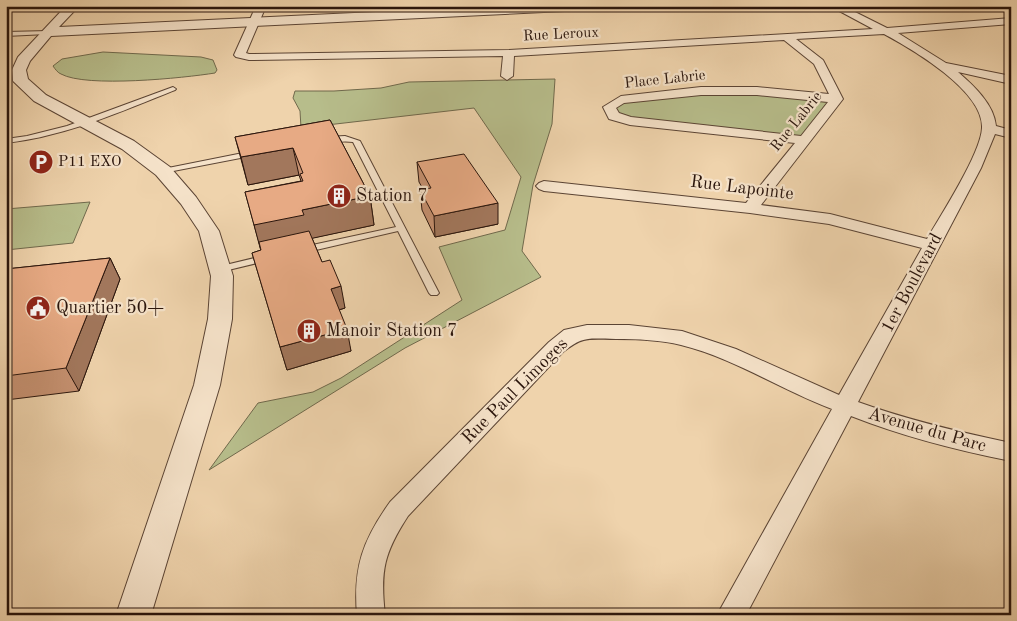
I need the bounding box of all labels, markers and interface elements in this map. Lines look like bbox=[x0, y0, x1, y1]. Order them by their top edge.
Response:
street label: Rue Leroux bbox=[523, 26, 600, 44]
street label: Place Labrie bbox=[624, 68, 706, 92]
street label: Rue Labrie bbox=[768, 89, 826, 155]
parking icon: P11 EXO bbox=[28, 149, 54, 175]
place label: P11 EXO bbox=[58, 155, 122, 170]
street label: Rue Lapointe bbox=[689, 173, 795, 203]
building icon: Station 7 bbox=[326, 183, 352, 209]
place label: Station 7 bbox=[356, 187, 428, 205]
street label: 1er Boulevard bbox=[878, 230, 946, 336]
public building icon: Quartier 50+ bbox=[25, 295, 51, 321]
place label: Quartier 50+ bbox=[56, 299, 164, 317]
building icon: Manoir Station 7 bbox=[296, 318, 322, 344]
place label: Manoir Station 7 bbox=[326, 322, 458, 340]
street label: Rue Paul Limoges bbox=[459, 334, 572, 447]
street label: Avenue du Parc bbox=[866, 405, 988, 455]

